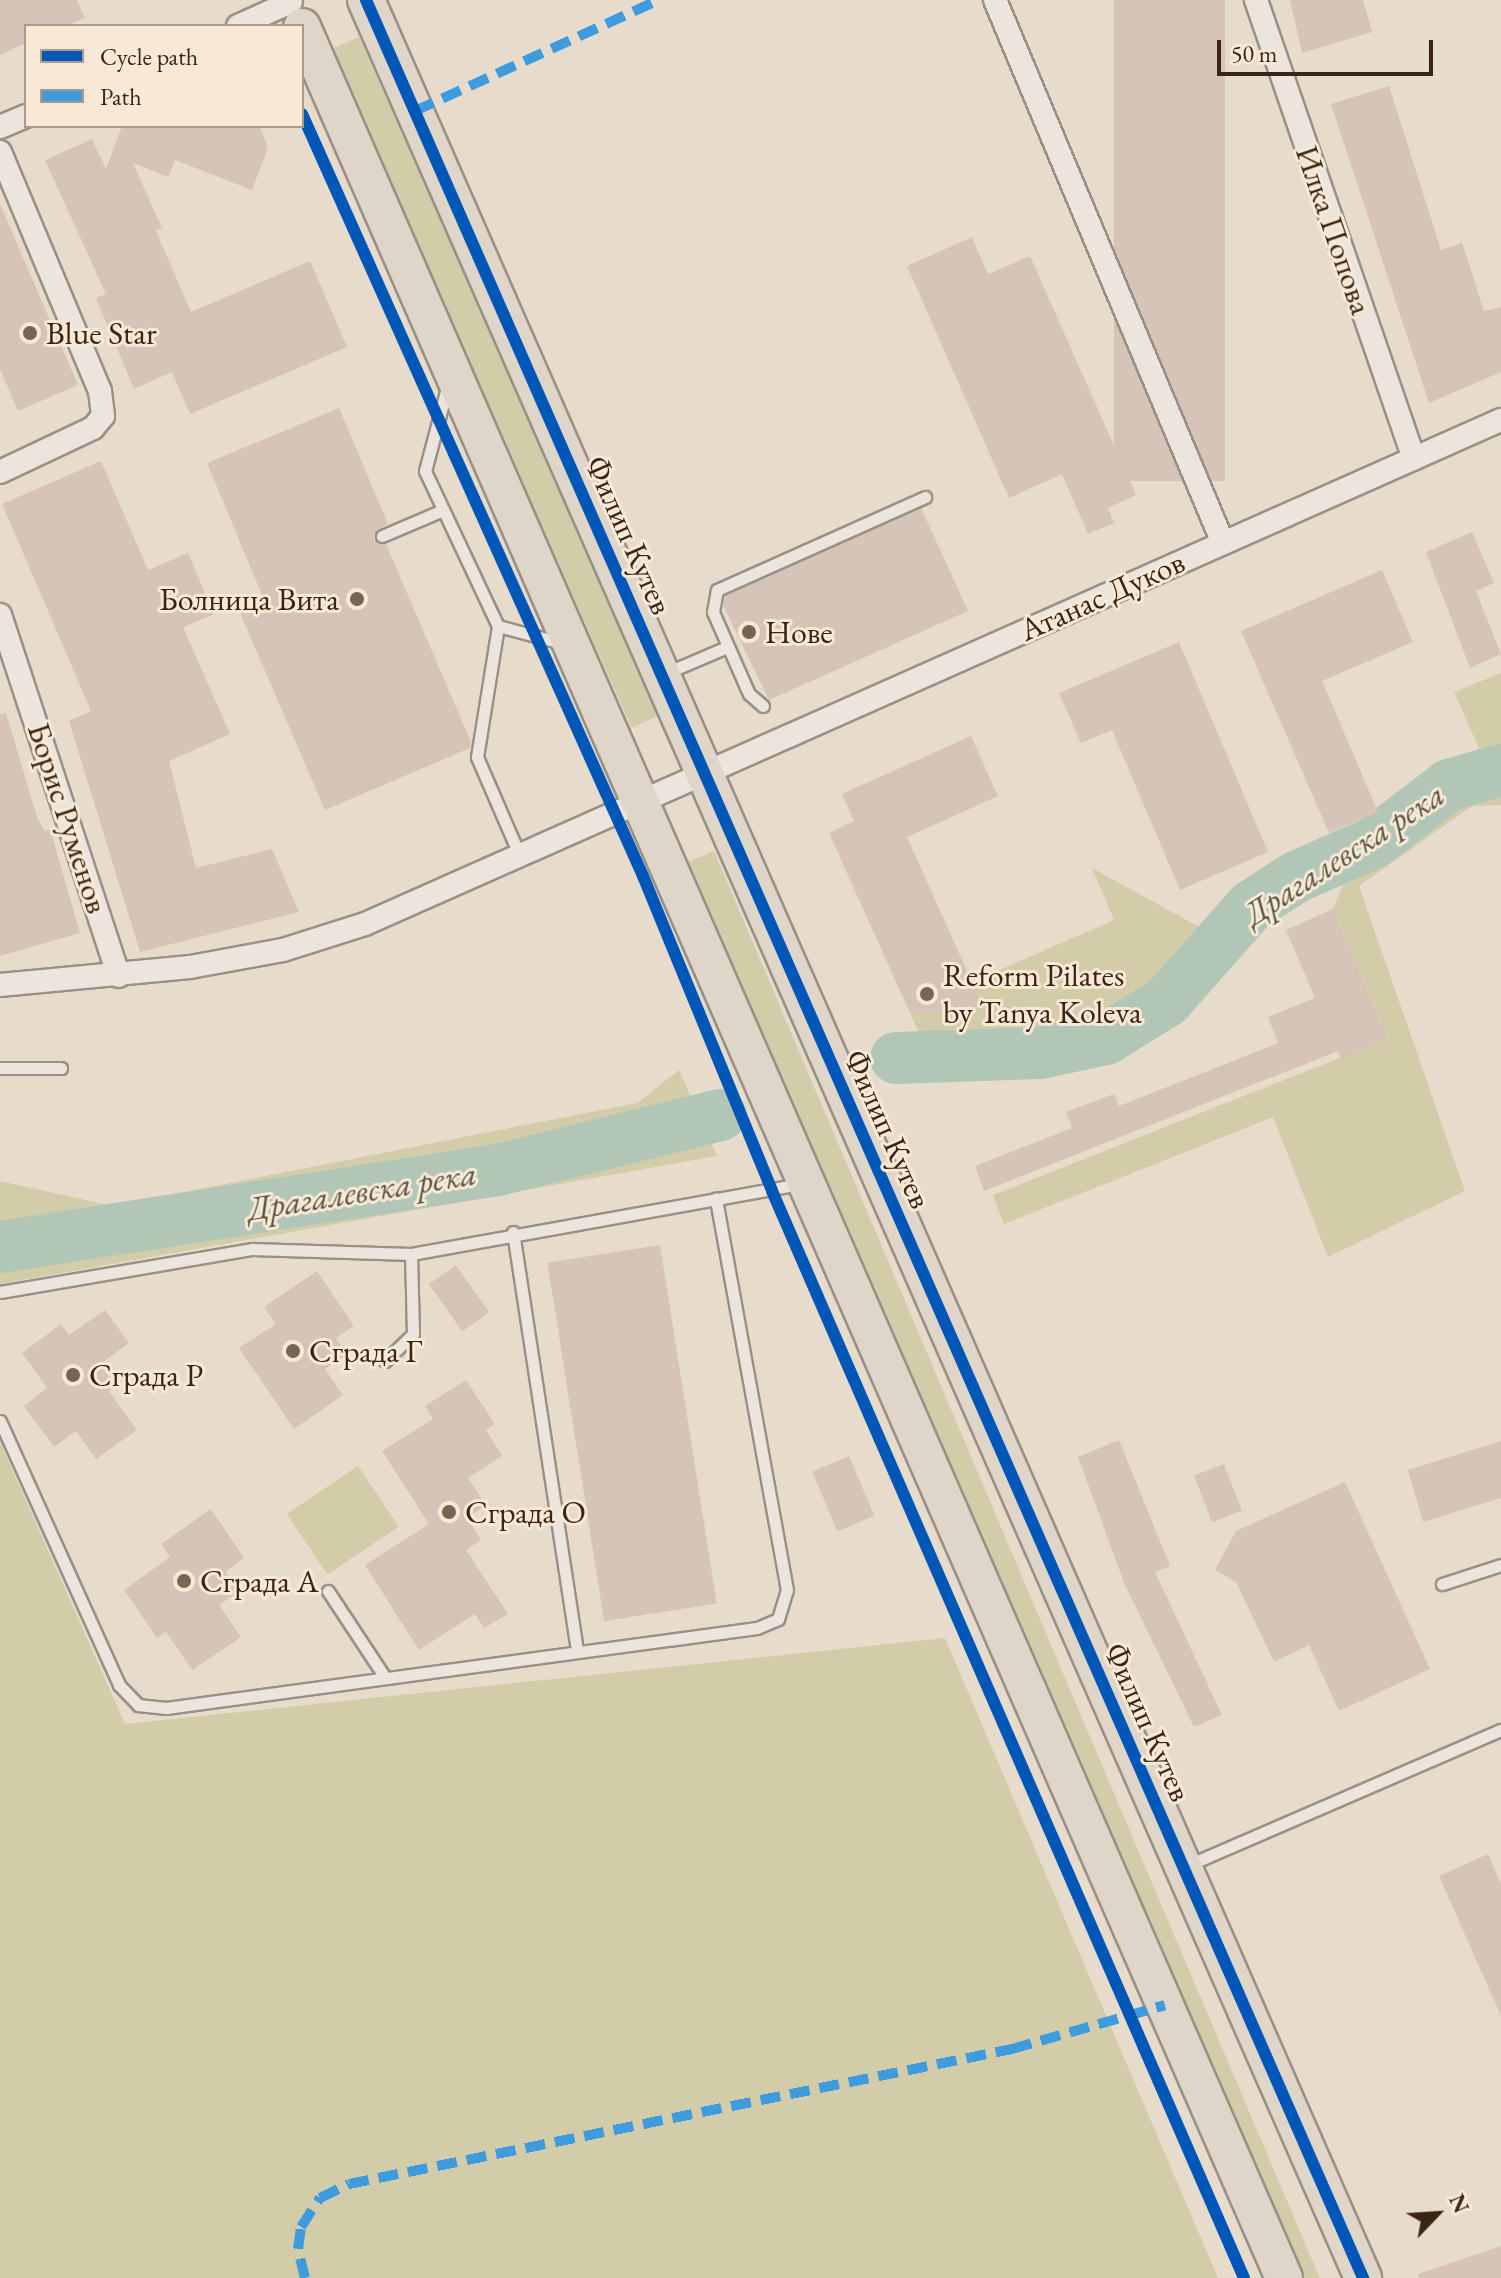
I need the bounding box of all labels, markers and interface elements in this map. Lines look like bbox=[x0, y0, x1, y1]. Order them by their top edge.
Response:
legend bbox=[24, 24, 304, 128]
scale bar bbox=[1221, 24, 1437, 74]
text: 50 m bbox=[1231, 38, 1278, 69]
text: Cycle path bbox=[100, 41, 198, 72]
text: Path bbox=[100, 81, 142, 112]
street label: Илка Попова bbox=[1287, 141, 1381, 319]
place label: Blue Star bbox=[46, 314, 157, 352]
marker: Blue Star bbox=[21, 324, 39, 342]
street label: Филип Кутев bbox=[577, 450, 681, 620]
street label: Атанас Дуков bbox=[1014, 543, 1190, 649]
place label: Болница Вита bbox=[159, 580, 339, 618]
marker: Болница Вита bbox=[346, 588, 368, 610]
place label: Нове bbox=[765, 613, 833, 651]
marker: Нове bbox=[740, 623, 758, 641]
street label: Борис Руменов bbox=[19, 718, 117, 918]
water label: Драгалевска река bbox=[1236, 774, 1452, 934]
place label: Reform Pilates by Tanya Koleva bbox=[943, 957, 1142, 1032]
marker: Reform Pilates by Tanya Koleva bbox=[918, 985, 936, 1003]
street label: Филип Кутев bbox=[836, 1044, 940, 1214]
water label: Драгалевска река bbox=[244, 1153, 480, 1229]
place label: Сграда Г bbox=[309, 1332, 422, 1370]
marker: Сграда Г bbox=[284, 1342, 302, 1360]
place label: Сграда Р bbox=[89, 1356, 203, 1394]
marker: Сграда Р bbox=[64, 1366, 82, 1384]
place label: Сграда О bbox=[465, 1493, 586, 1531]
marker: Сграда О bbox=[440, 1503, 458, 1521]
place label: Сграда А bbox=[200, 1562, 319, 1600]
marker: Сграда А bbox=[175, 1572, 193, 1590]
street label: Филип Кутев bbox=[1096, 1637, 1200, 1807]
north arrow bbox=[1397, 2174, 1477, 2254]
text: N bbox=[1442, 2189, 1476, 2218]

